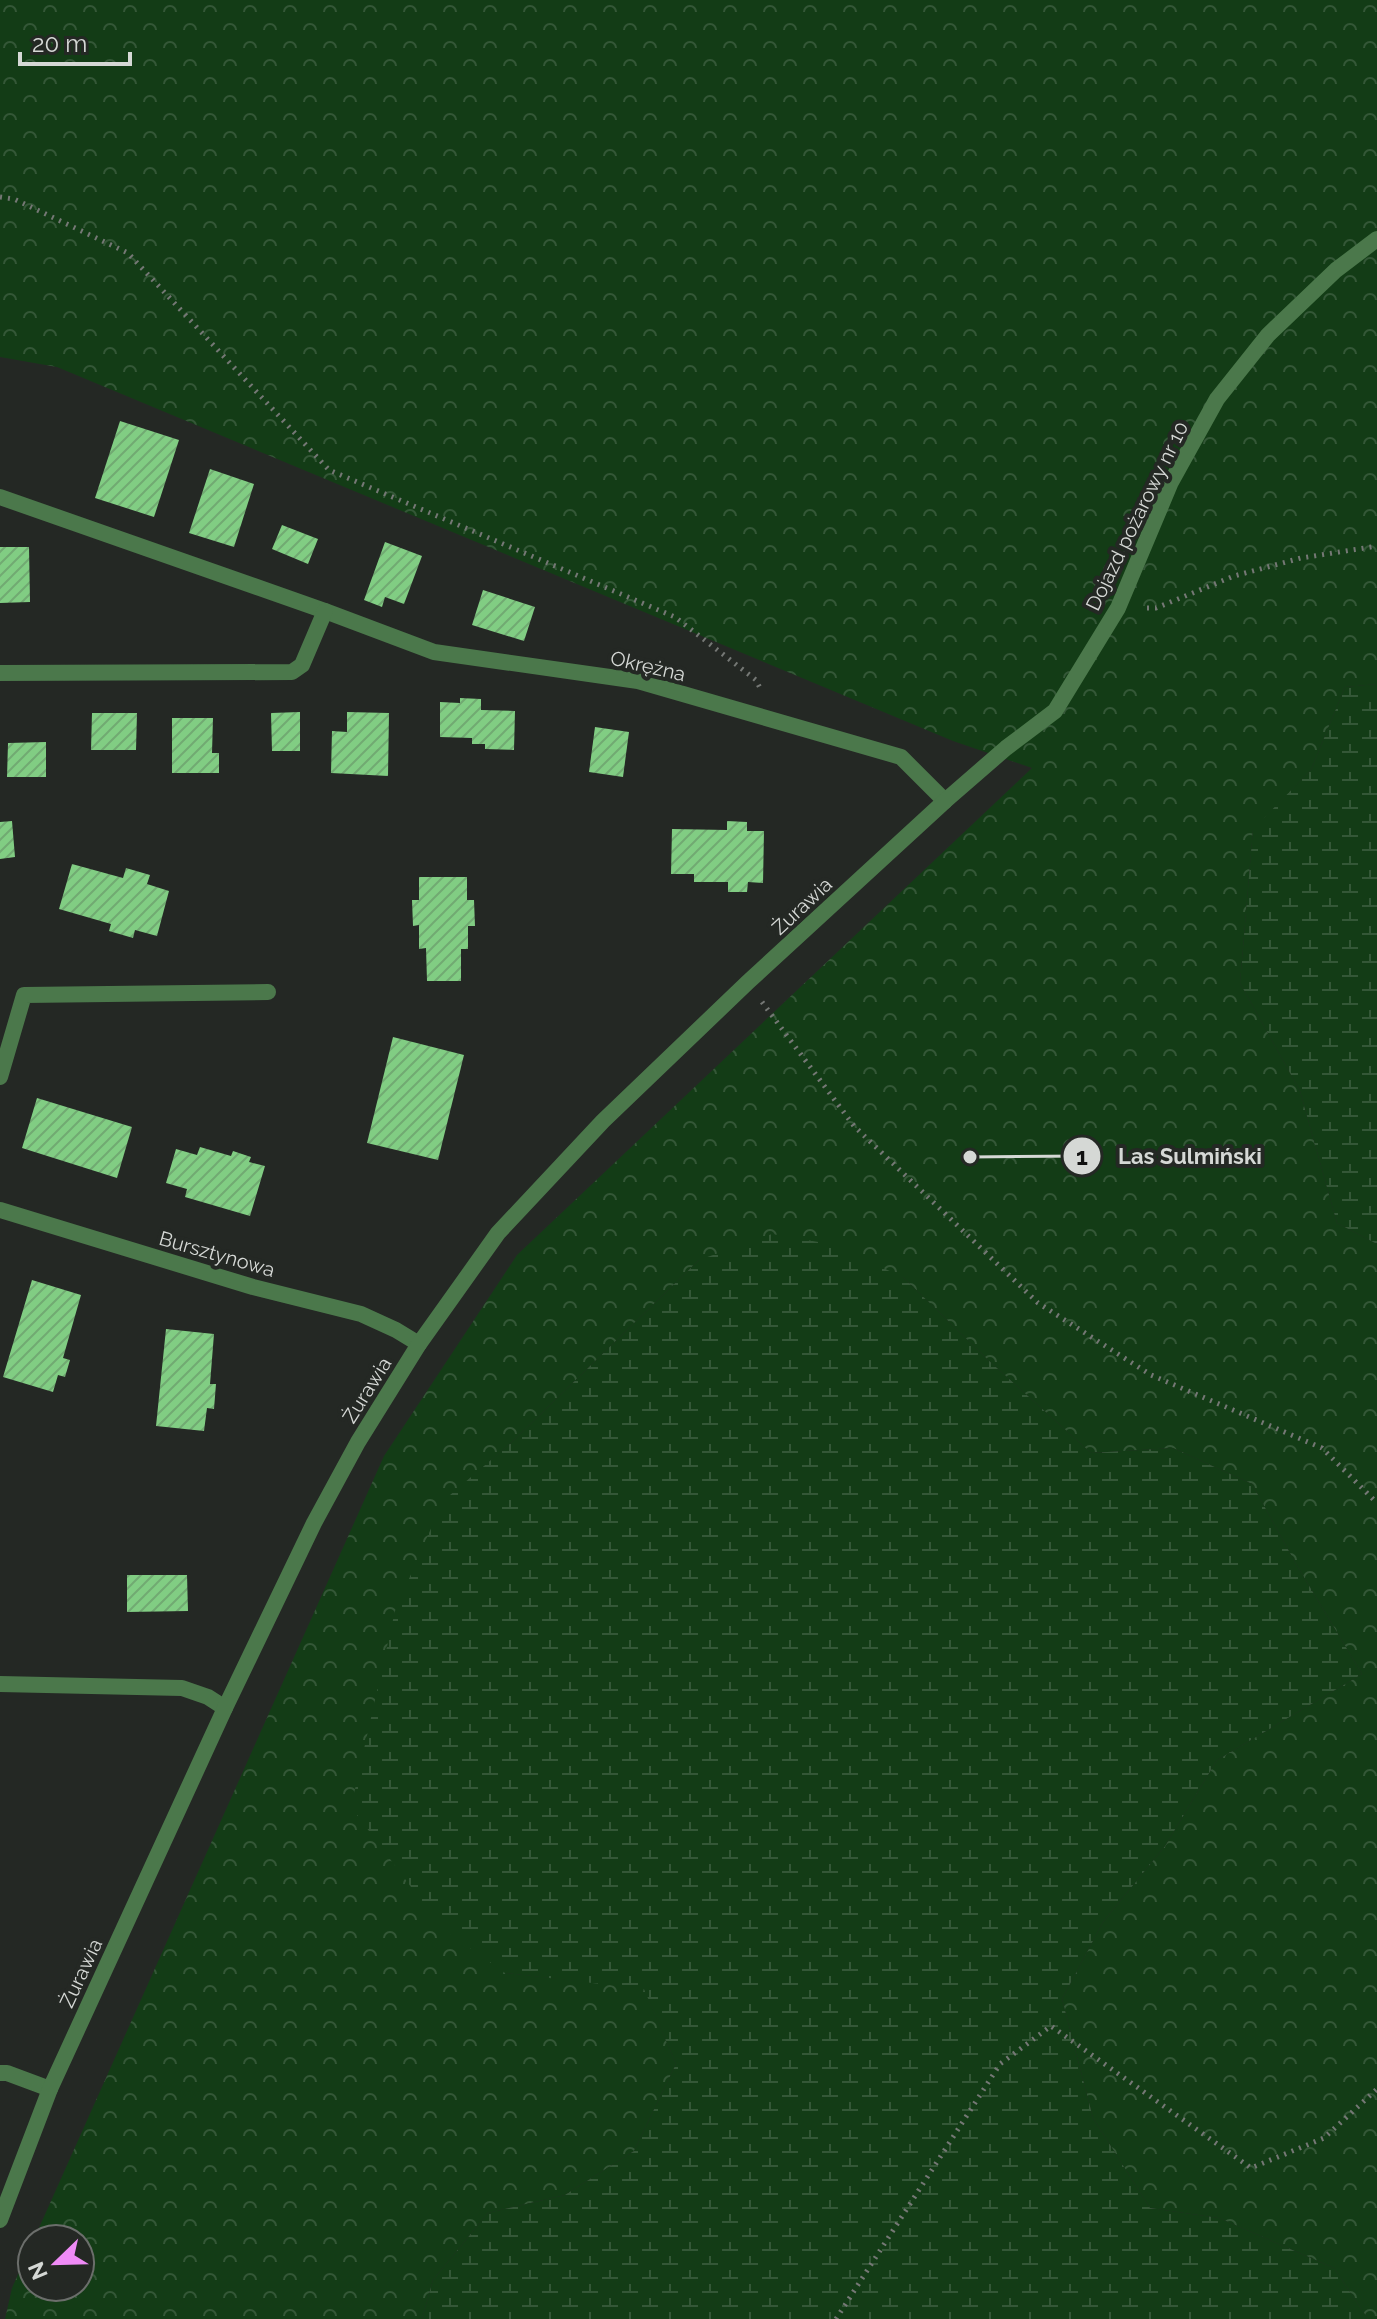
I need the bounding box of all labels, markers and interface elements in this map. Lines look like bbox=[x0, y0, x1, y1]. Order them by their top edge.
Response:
scale bar bbox=[20, 16, 130, 66]
text: 20 m bbox=[32, 29, 87, 58]
street label: Dojazd pożarowy nr 10 bbox=[1081, 417, 1193, 615]
street label: Okrężna bbox=[608, 646, 688, 686]
street label: Żurawia bbox=[766, 872, 837, 940]
callout: Las Sulmiński bbox=[1062, 1133, 1278, 1179]
text: 1 bbox=[1076, 1142, 1088, 1171]
text: Las Sulmiński bbox=[1118, 1143, 1262, 1169]
street label: Bursztynowa bbox=[156, 1226, 278, 1282]
street label: Żurawia bbox=[337, 1352, 397, 1427]
street label: Żurawia bbox=[54, 1934, 107, 2011]
north arrow bbox=[16, 2223, 96, 2303]
text: N bbox=[22, 2258, 53, 2284]

